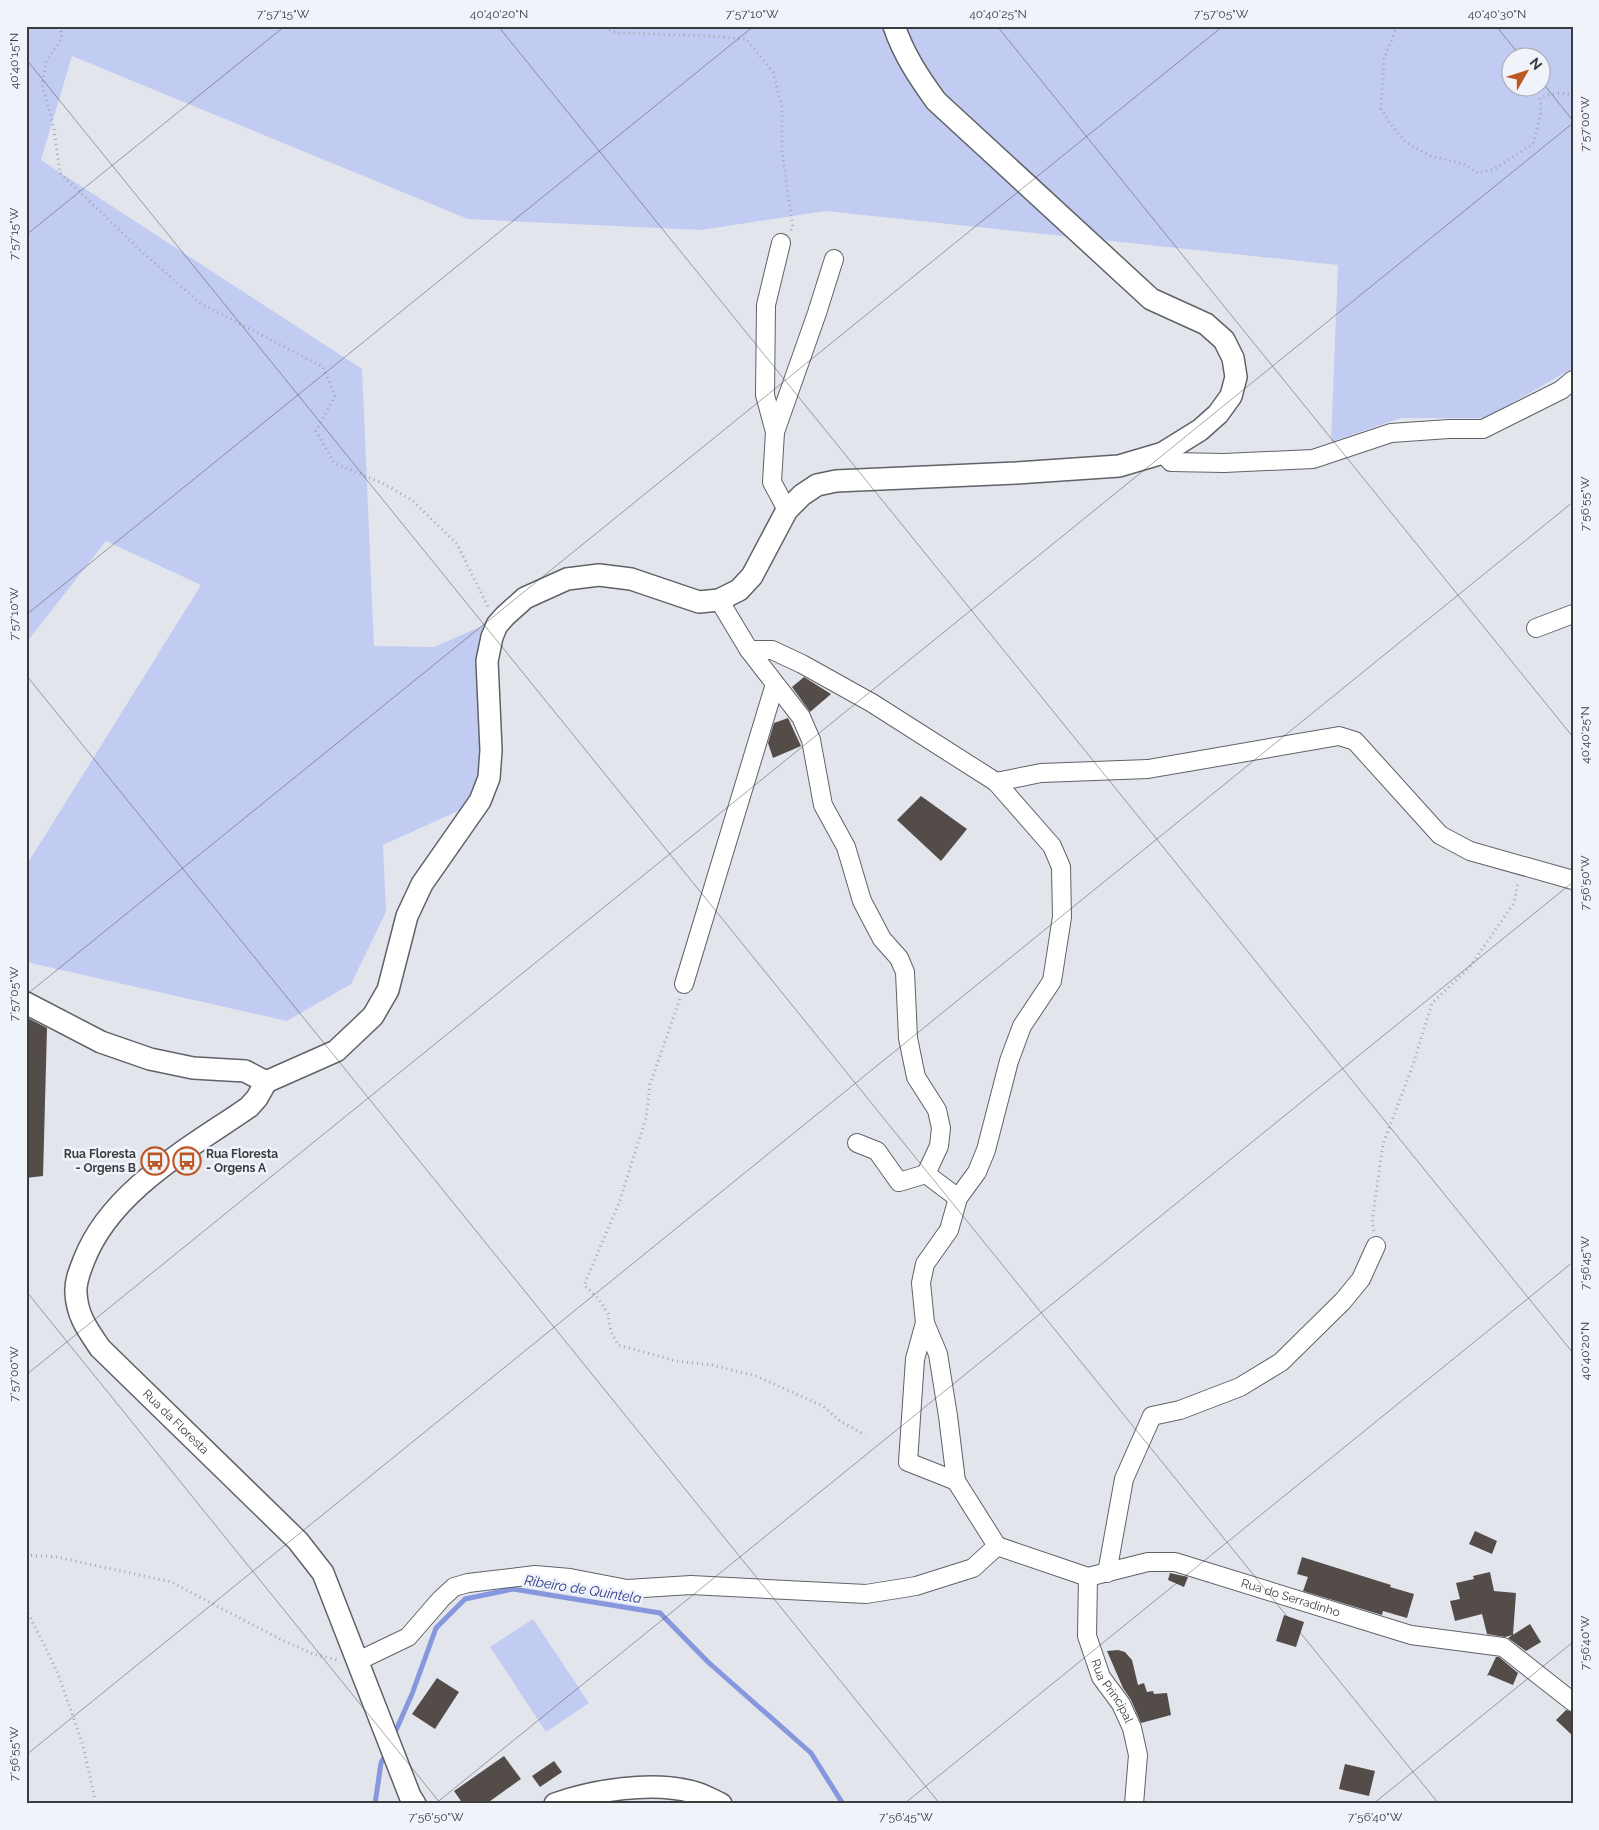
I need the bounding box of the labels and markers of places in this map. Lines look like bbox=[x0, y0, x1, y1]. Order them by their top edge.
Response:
bus stop icon: Rua Floresta - Orgens B bbox=[140, 1146, 170, 1176]
bus stop icon: Rua Floresta - Orgens A bbox=[172, 1146, 202, 1176]
place label: Rua Floresta - Orgens B bbox=[64, 1147, 136, 1175]
place label: Rua Floresta - Orgens A bbox=[206, 1147, 278, 1175]

